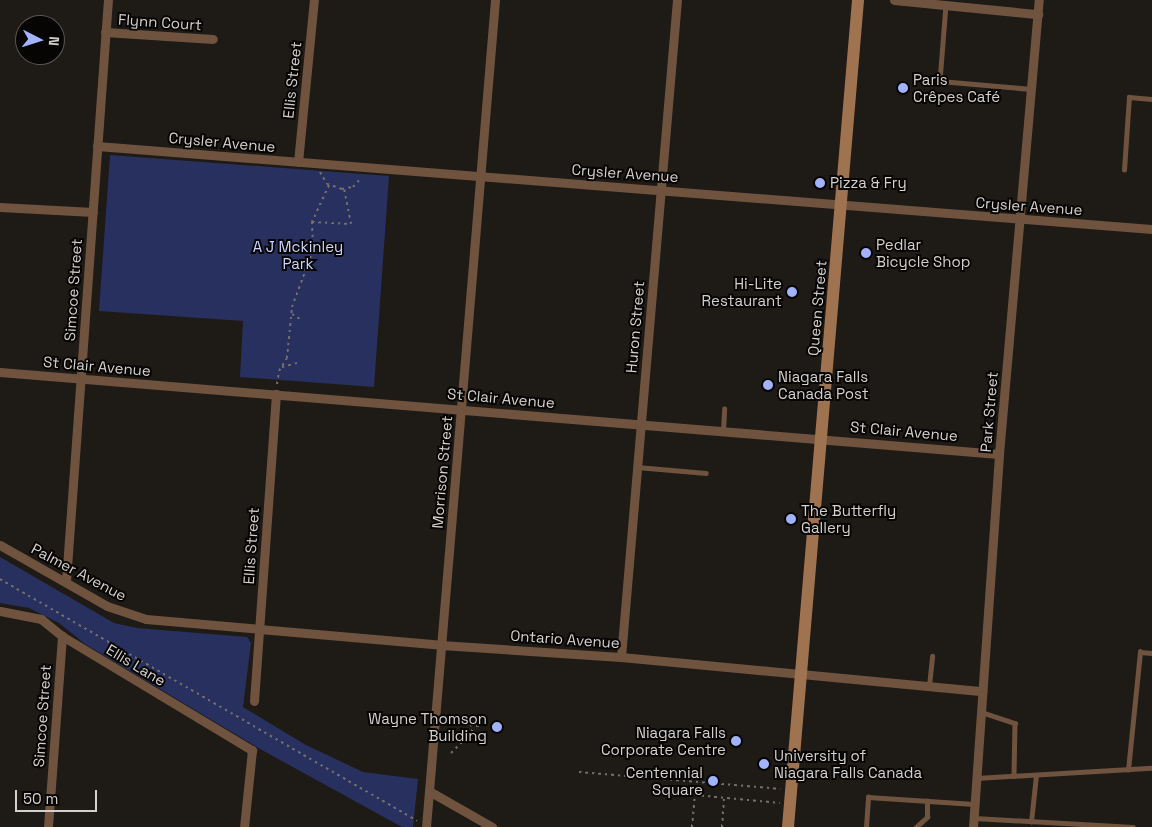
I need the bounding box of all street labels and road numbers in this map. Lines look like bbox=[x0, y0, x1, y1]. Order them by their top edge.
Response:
street label: Flynn Court bbox=[118, 10, 202, 34]
street label: Ellis Street bbox=[279, 41, 305, 119]
street label: Crysler Avenue bbox=[168, 128, 276, 156]
street label: Crysler Avenue bbox=[571, 160, 679, 186]
street label: Crysler Avenue bbox=[975, 193, 1083, 219]
street label: Simcoe Street bbox=[60, 238, 86, 342]
street label: Queen Street bbox=[804, 259, 830, 357]
street label: Huron Street bbox=[622, 280, 648, 374]
street label: St Clair Avenue bbox=[42, 352, 152, 380]
street label: Park Street bbox=[977, 371, 1001, 453]
street label: St Clair Avenue bbox=[446, 384, 556, 412]
street label: Morrison Street bbox=[428, 415, 456, 529]
street label: St Clair Avenue bbox=[849, 417, 959, 445]
street label: Ellis Street bbox=[239, 507, 263, 585]
street label: Palmer Avenue bbox=[28, 539, 130, 605]
street label: Ontario Avenue bbox=[510, 626, 620, 652]
street label: Ellis Lane bbox=[103, 640, 169, 690]
street label: Simcoe Street bbox=[29, 664, 55, 768]

